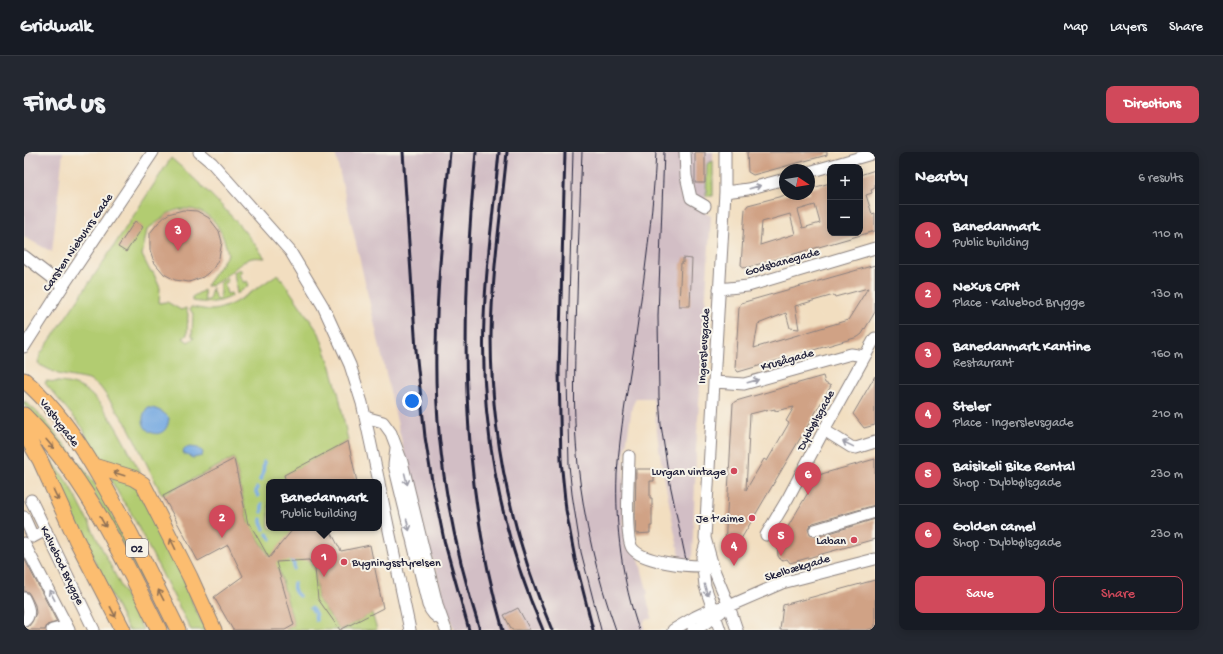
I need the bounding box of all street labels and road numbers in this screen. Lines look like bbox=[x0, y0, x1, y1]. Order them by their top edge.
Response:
street label: Carsten Niebuhrs Gade bbox=[41, 191, 117, 295]
street label: Godsbanegade bbox=[744, 245, 822, 280]
street label: Ingerslevsgade bbox=[696, 307, 714, 384]
street label: Krusågade bbox=[760, 346, 816, 375]
street label: Dybbølsgade bbox=[795, 388, 839, 454]
street label: Vasbygade bbox=[35, 396, 82, 451]
street label: Kalvebod Brygge bbox=[36, 524, 87, 608]
road number: O2 bbox=[126, 539, 148, 557]
street label: Skelbækgade bbox=[763, 552, 833, 585]

